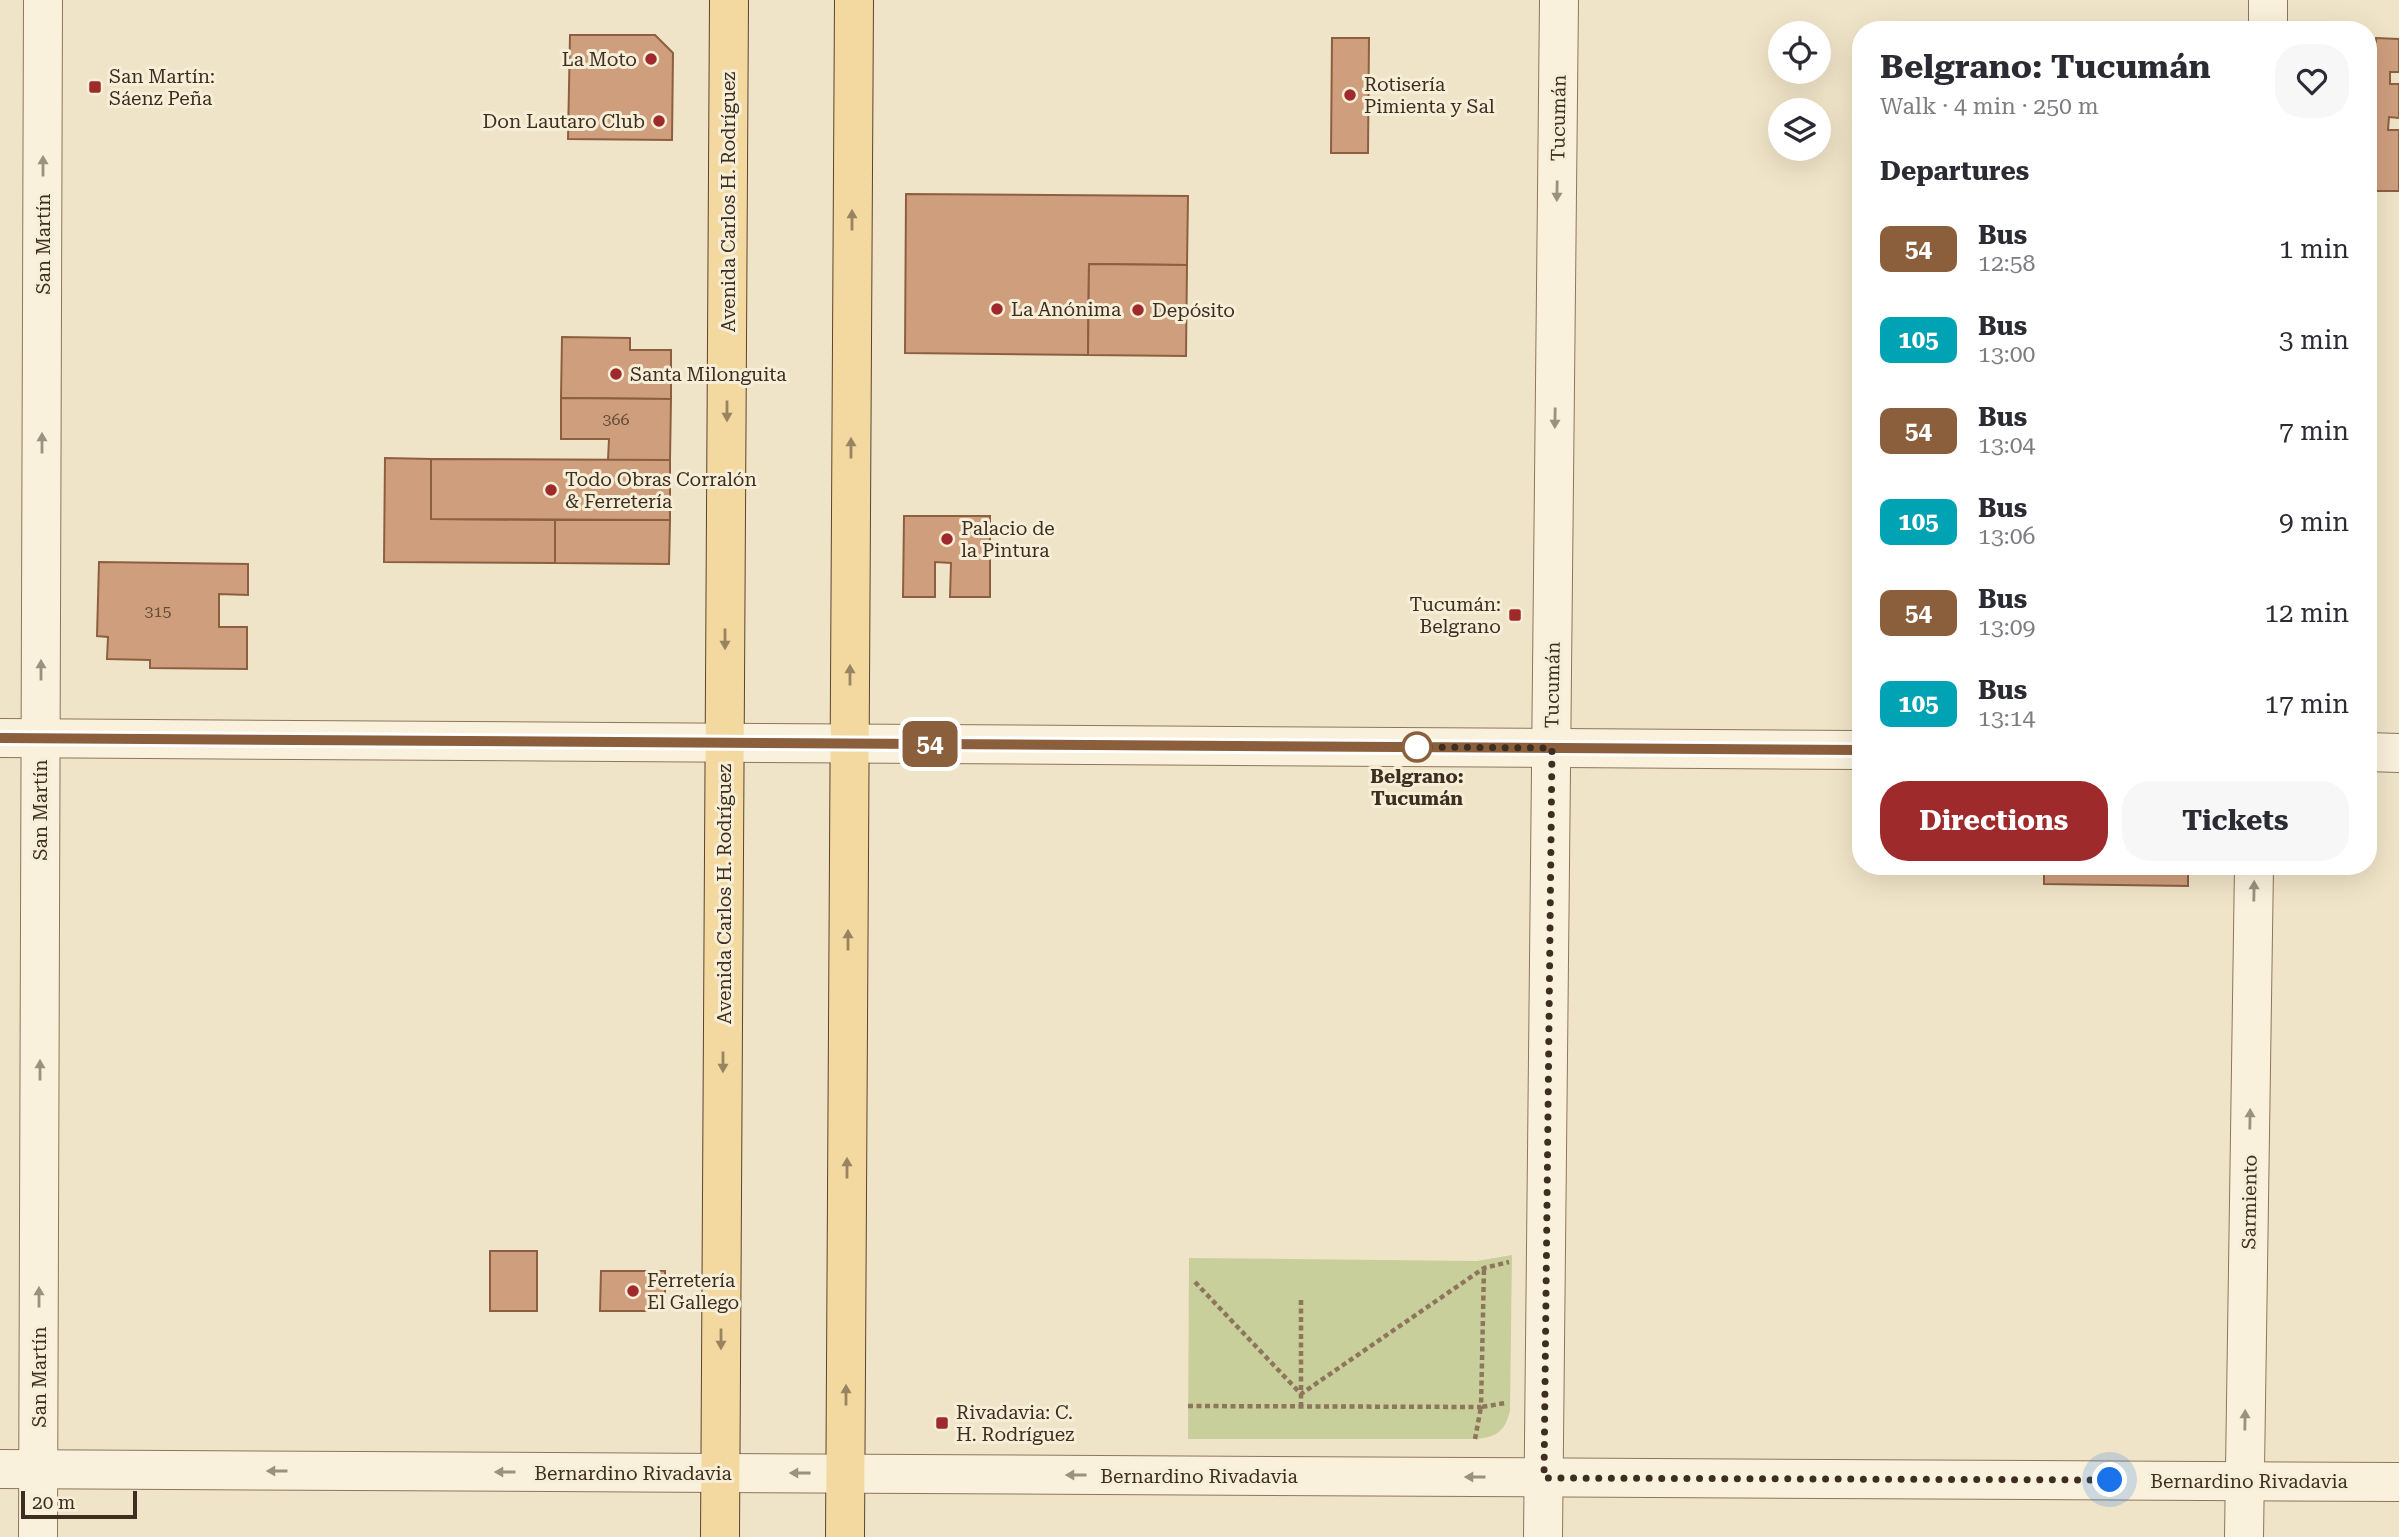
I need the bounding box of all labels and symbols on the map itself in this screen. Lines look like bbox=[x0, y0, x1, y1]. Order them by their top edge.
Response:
place label: La Moto bbox=[562, 48, 637, 71]
marker: La Moto bbox=[643, 51, 659, 67]
place label: San Martín: Sáenz Peña bbox=[109, 65, 215, 110]
street label: Avenida Carlos H. Rodríguez bbox=[717, 72, 740, 332]
place label: Rotisería Pimienta y Sal bbox=[1364, 73, 1495, 118]
street label: Tucumán bbox=[1546, 74, 1571, 162]
marker: San Martín: Sáenz Peña bbox=[87, 79, 103, 95]
marker: Rotisería Pimienta y Sal bbox=[1342, 87, 1358, 103]
place label: Don Lautaro Club bbox=[482, 110, 645, 133]
marker: Don Lautaro Club bbox=[651, 113, 667, 129]
one-way arrow bbox=[37, 155, 49, 177]
one-way arrow bbox=[1552, 180, 1563, 202]
street label: San Martín bbox=[32, 193, 55, 295]
one-way arrow bbox=[846, 209, 858, 231]
place label: La Anónima bbox=[1011, 298, 1122, 321]
place label: Depósito bbox=[1152, 299, 1235, 322]
marker: La Anónima bbox=[989, 301, 1005, 317]
marker: Depósito bbox=[1130, 302, 1146, 318]
place label: Santa Milonguita bbox=[630, 363, 787, 386]
marker: Santa Milonguita bbox=[608, 366, 624, 382]
one-way arrow bbox=[721, 400, 733, 422]
one-way arrow bbox=[1549, 407, 1561, 429]
house number: 366 bbox=[603, 410, 629, 429]
one-way arrow bbox=[36, 431, 48, 453]
one-way arrow bbox=[845, 436, 857, 458]
place label: Todo Obras Corralón & Ferretería bbox=[565, 468, 757, 513]
marker: Todo Obras Corralón & Ferretería bbox=[543, 482, 559, 498]
place label: Palacio de la Pintura bbox=[961, 517, 1055, 562]
marker: Palacio de la Pintura bbox=[939, 531, 955, 547]
place label: Tucumán: Belgrano bbox=[1409, 593, 1501, 638]
house number: 315 bbox=[145, 602, 171, 621]
marker: Tucumán: Belgrano bbox=[1507, 607, 1523, 623]
one-way arrow bbox=[720, 628, 731, 650]
street label: Tucumán bbox=[1540, 641, 1565, 729]
one-way arrow bbox=[35, 659, 47, 681]
one-way arrow bbox=[844, 664, 856, 686]
line badge: 54 bbox=[898, 721, 962, 767]
marker: Belgrano: Tucumán bbox=[1402, 732, 1432, 762]
street label: San Martín bbox=[29, 759, 52, 861]
street label: Avenida Carlos H. Rodríguez bbox=[713, 764, 736, 1024]
place label: Belgrano: Tucumán bbox=[1370, 765, 1464, 810]
one-way arrow bbox=[2248, 880, 2260, 902]
one-way arrow bbox=[842, 929, 854, 951]
one-way arrow bbox=[717, 1051, 729, 1073]
one-way arrow bbox=[34, 1059, 46, 1081]
one-way arrow bbox=[2245, 1108, 2256, 1130]
street label: Sarmiento bbox=[2237, 1154, 2262, 1250]
one-way arrow bbox=[841, 1157, 853, 1179]
place label: Ferretería El Gallego bbox=[647, 1269, 739, 1314]
marker: Ferretería El Gallego bbox=[625, 1283, 641, 1299]
one-way arrow bbox=[33, 1286, 45, 1308]
street label: San Martín bbox=[28, 1326, 51, 1428]
one-way arrow bbox=[715, 1328, 727, 1350]
one-way arrow bbox=[840, 1384, 852, 1406]
place label: Rivadavia: C. H. Rodríguez bbox=[956, 1401, 1074, 1446]
one-way arrow bbox=[2240, 1409, 2251, 1431]
marker: Rivadavia: C. H. Rodríguez bbox=[934, 1415, 950, 1431]
street label: Bernardino Rivadavia bbox=[534, 1462, 732, 1485]
your location bbox=[2092, 1462, 2127, 1497]
one-way arrow bbox=[266, 1465, 288, 1477]
street label: Bernardino Rivadavia bbox=[1100, 1465, 1298, 1488]
one-way arrow bbox=[493, 1466, 515, 1478]
one-way arrow bbox=[789, 1468, 811, 1479]
one-way arrow bbox=[1065, 1469, 1087, 1481]
street label: Bernardino Rivadavia bbox=[2150, 1470, 2348, 1493]
one-way arrow bbox=[1464, 1471, 1486, 1483]
scale bar bbox=[21, 1488, 136, 1520]

